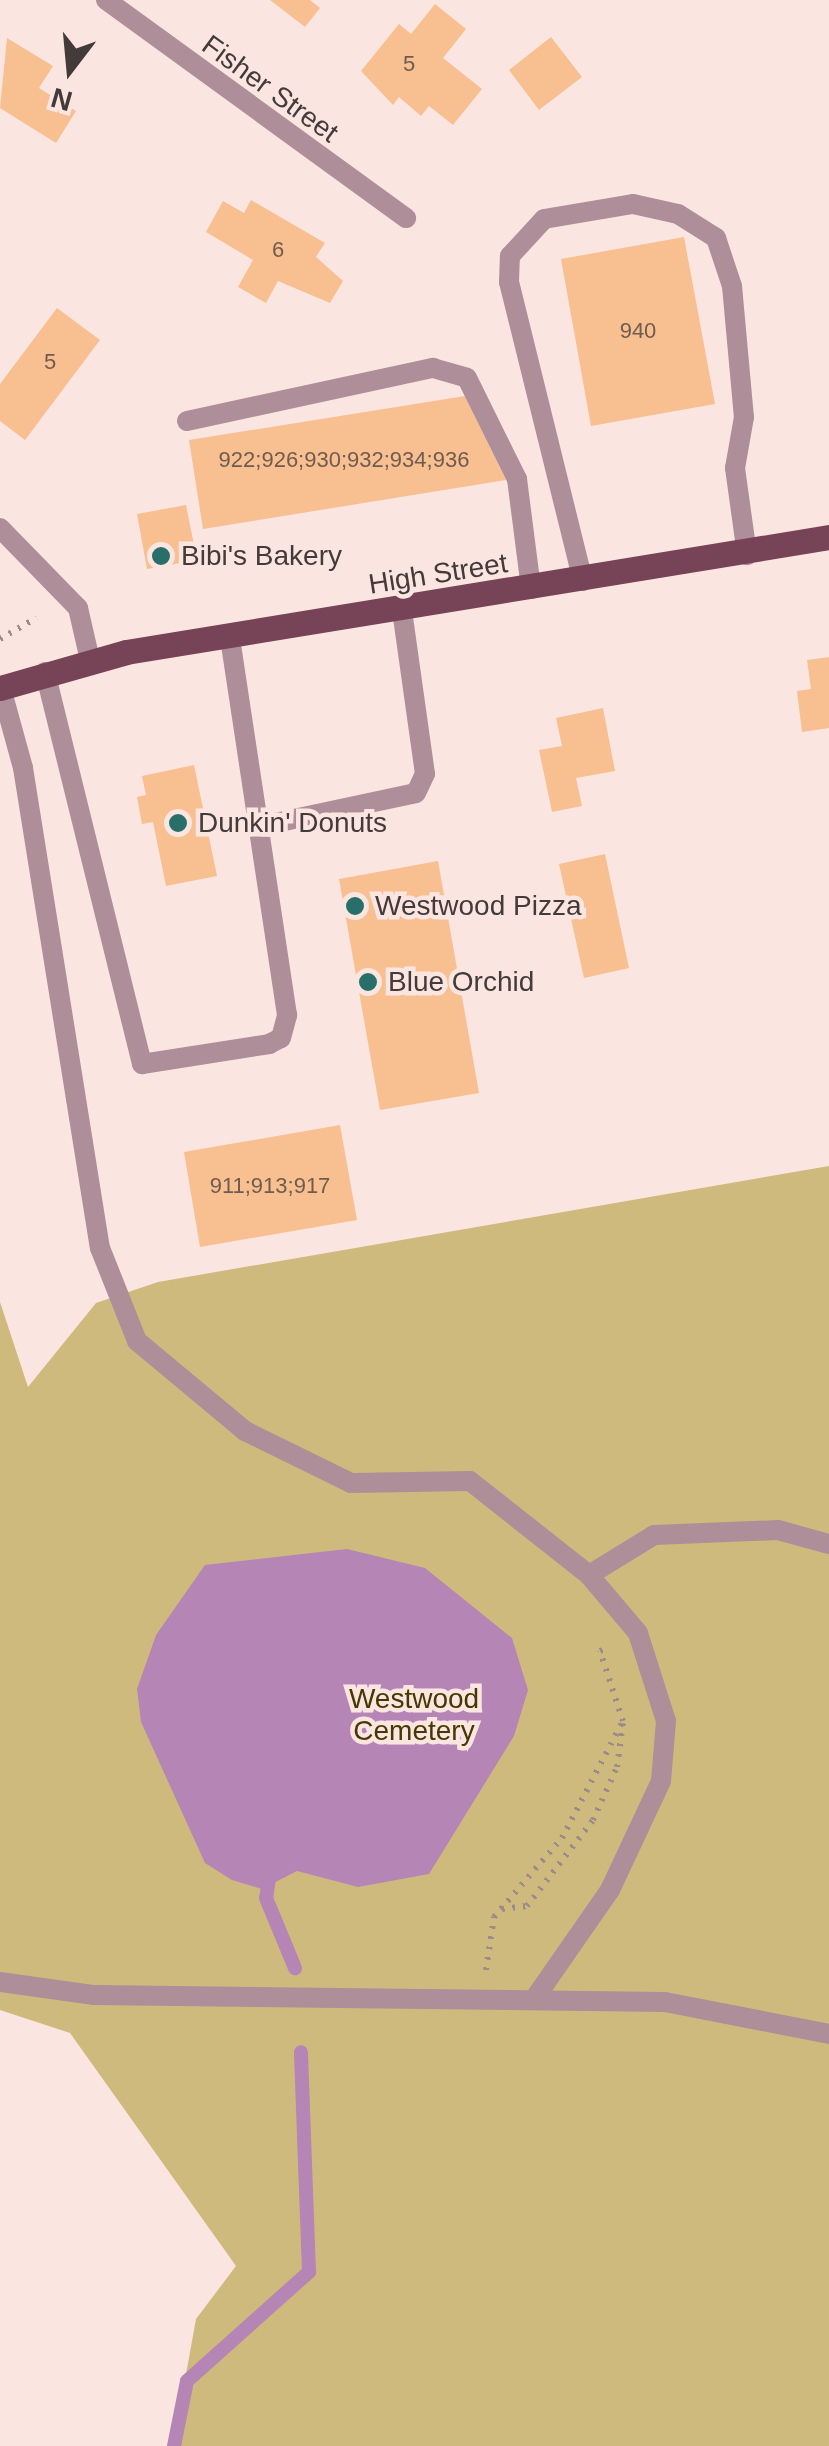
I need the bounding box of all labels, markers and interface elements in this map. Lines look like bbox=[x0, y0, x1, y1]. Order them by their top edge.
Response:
north arrow bbox=[20, 20, 120, 120]
street label: Fisher Street bbox=[195, 28, 345, 150]
house number: 5 bbox=[403, 51, 415, 77]
text: N bbox=[48, 82, 76, 117]
house number: 6 bbox=[272, 237, 284, 263]
house number: 940 bbox=[620, 318, 656, 344]
house number: 5 bbox=[44, 349, 56, 375]
house number: 922;926;930;932;934;936 bbox=[219, 447, 469, 473]
place label: Bibi's Bakery bbox=[181, 539, 342, 573]
marker: Bibi's Bakery bbox=[150, 545, 172, 567]
street label: High Street bbox=[366, 546, 510, 602]
place label: Dunkin' Donuts bbox=[198, 806, 387, 840]
marker: Dunkin' Donuts bbox=[167, 812, 189, 834]
place label: Westwood Pizza bbox=[375, 889, 581, 923]
marker: Westwood Pizza bbox=[344, 895, 366, 917]
place label: Blue Orchid bbox=[388, 965, 534, 999]
marker: Blue Orchid bbox=[357, 971, 379, 993]
house number: 911;913;917 bbox=[210, 1173, 330, 1199]
park label: Westwood Cemetery bbox=[349, 1682, 479, 1748]

